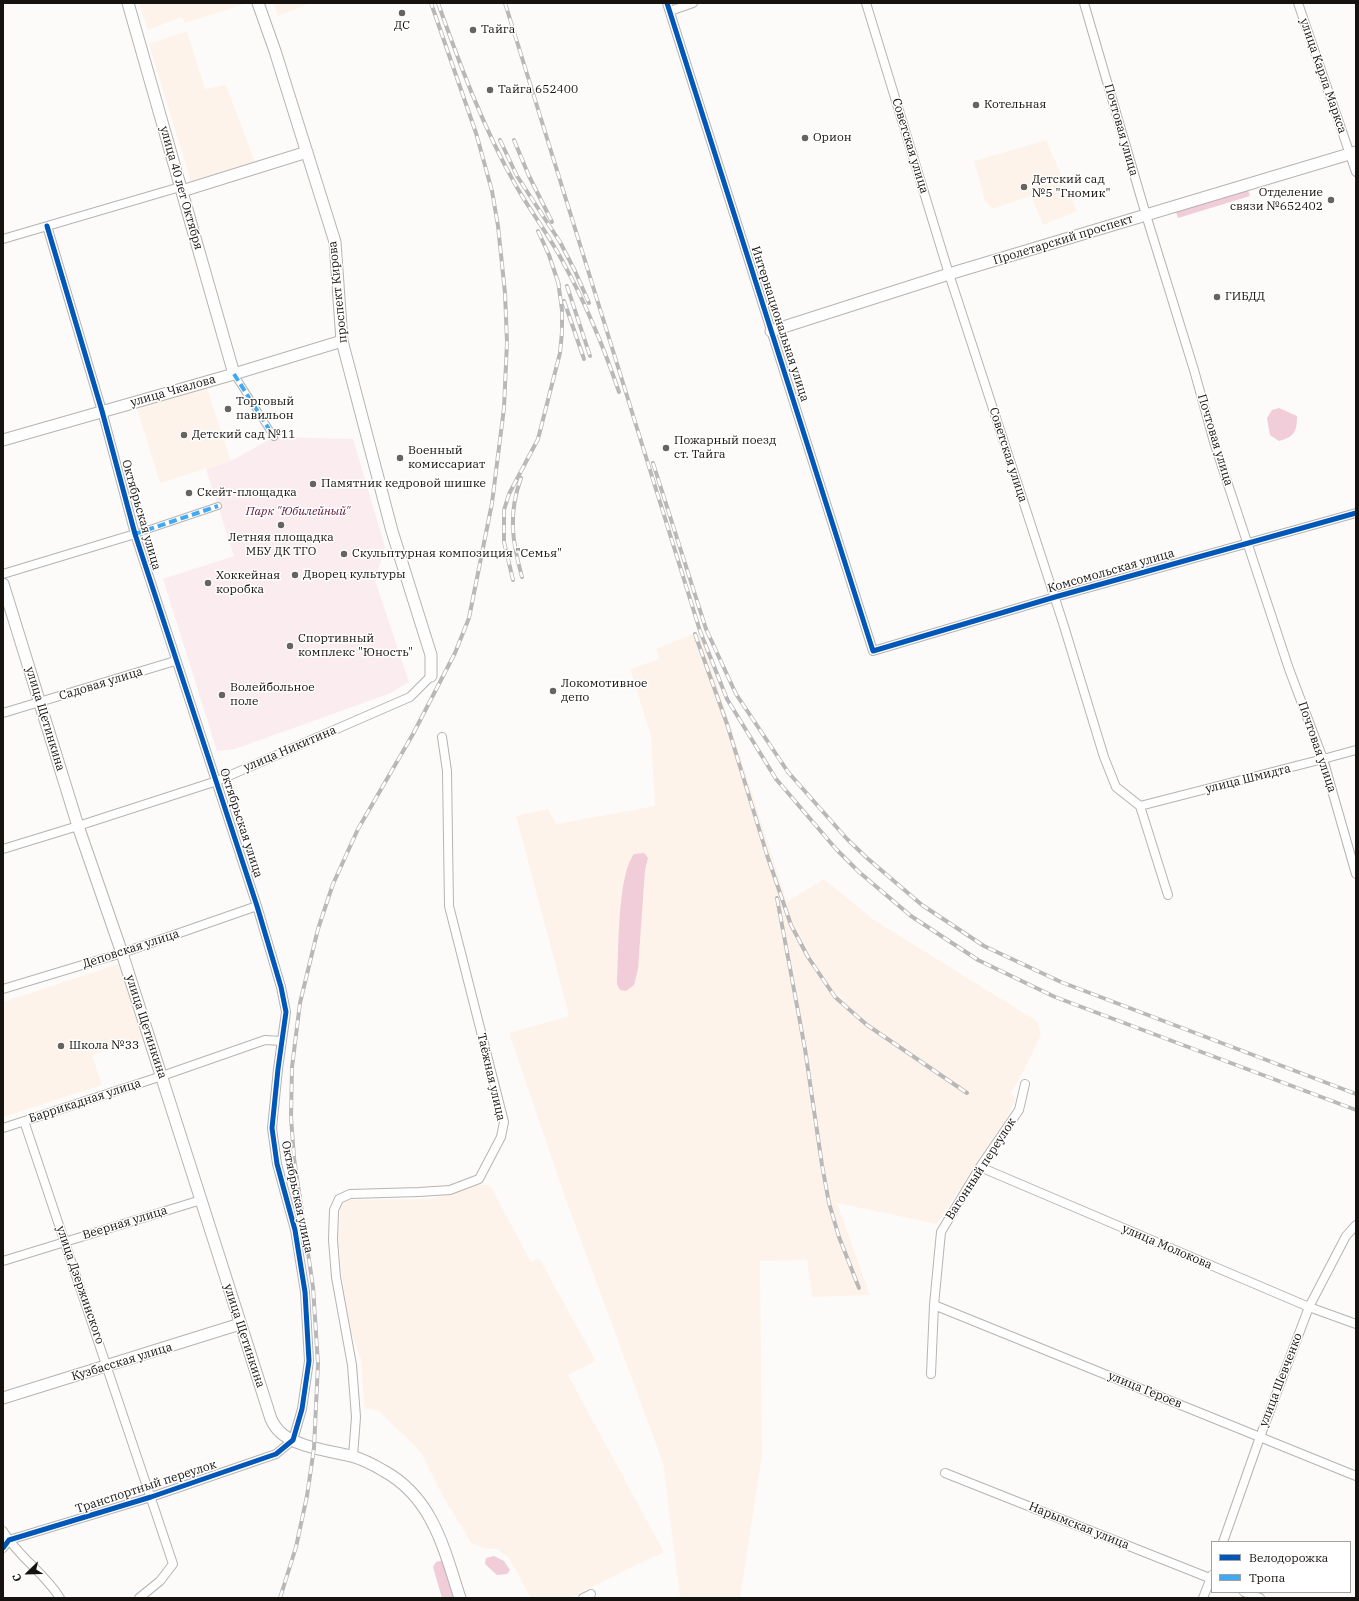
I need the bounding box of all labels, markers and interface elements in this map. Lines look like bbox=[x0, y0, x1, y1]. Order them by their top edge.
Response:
marker: ДС bbox=[397, 8, 407, 18]
street label: улица Карла Маркса bbox=[1297, 17, 1349, 135]
place label: ДС bbox=[394, 19, 410, 33]
place label: Тайга bbox=[481, 23, 515, 37]
marker: Тайга bbox=[468, 25, 478, 35]
street label: Почтовая улица bbox=[1101, 82, 1141, 178]
place label: Тайга 652400 bbox=[498, 83, 578, 97]
marker: Тайга 652400 bbox=[485, 85, 495, 95]
street label: Советская улица bbox=[889, 97, 931, 195]
place label: Котельная bbox=[984, 98, 1047, 112]
marker: Котельная bbox=[971, 100, 981, 110]
street label: улица 40 лет Октября bbox=[156, 124, 206, 252]
place label: Орион bbox=[813, 131, 852, 145]
marker: Орион bbox=[800, 133, 810, 143]
place label: Детский сад №5 "Гномик" bbox=[1032, 173, 1110, 201]
marker: Детский сад №5 "Гномик" bbox=[1019, 182, 1029, 192]
place label: Отделение связи №652402 bbox=[1230, 186, 1323, 214]
marker: Отделение связи №652402 bbox=[1326, 195, 1336, 205]
street label: Пролетарский проспект bbox=[991, 212, 1135, 268]
street label: проспект Кирова bbox=[325, 240, 351, 344]
street label: Интернациональная улица bbox=[748, 244, 812, 404]
place label: ГИБДД bbox=[1225, 290, 1265, 304]
marker: ГИБДД bbox=[1212, 292, 1222, 302]
street label: улица Чкалова bbox=[129, 372, 217, 410]
street label: Почтовая улица bbox=[1194, 392, 1236, 488]
place label: Торговый павильон bbox=[236, 395, 294, 423]
marker: Торговый павильон bbox=[223, 404, 233, 414]
street label: Советская улица bbox=[986, 406, 1030, 504]
place label: Детский сад №11 bbox=[192, 428, 295, 442]
marker: Детский сад №11 bbox=[179, 430, 189, 440]
place label: Пожарный поезд ст. Тайга bbox=[674, 434, 776, 462]
marker: Пожарный поезд ст. Тайга bbox=[661, 443, 671, 453]
place label: Военный комиссариат bbox=[408, 444, 485, 472]
marker: Военный комиссариат bbox=[395, 453, 405, 463]
street label: Октябрьская улица bbox=[118, 458, 164, 572]
place label: Памятник кедровой шишке bbox=[321, 477, 486, 491]
marker: Памятник кедровой шишке bbox=[308, 479, 318, 489]
place label: Скейт-площадка bbox=[197, 486, 297, 500]
marker: Скейт-площадка bbox=[184, 488, 194, 498]
park label: Парк "Юбилейный" bbox=[246, 505, 350, 519]
marker: Летняя площадка МБУ ДК ТГО bbox=[276, 520, 286, 530]
place label: Летняя площадка МБУ ДК ТГО bbox=[228, 531, 334, 559]
street label: Комсомольская улица bbox=[1046, 546, 1176, 596]
place label: Скульптурная композиция "Семья" bbox=[352, 547, 562, 561]
marker: Скульптурная композиция "Семья" bbox=[339, 549, 349, 559]
place label: Дворец культуры bbox=[303, 568, 406, 582]
place label: Хоккейная коробка bbox=[216, 569, 280, 597]
marker: Дворец культуры bbox=[290, 570, 300, 580]
marker: Хоккейная коробка bbox=[203, 578, 213, 588]
place label: Спортивный комплекс "Юность" bbox=[298, 632, 413, 660]
marker: Спортивный комплекс "Юность" bbox=[285, 641, 295, 651]
street label: Садовая улица bbox=[57, 664, 145, 704]
street label: улица Щетинкина bbox=[22, 665, 68, 773]
place label: Локомотивное депо bbox=[561, 677, 647, 705]
place label: Волейбольное поле bbox=[230, 681, 315, 709]
marker: Локомотивное депо bbox=[548, 686, 558, 696]
marker: Волейбольное поле bbox=[217, 690, 227, 700]
street label: Почтовая улица bbox=[1295, 700, 1339, 794]
street label: улица Никитина bbox=[242, 723, 338, 775]
street label: улица Шмидта bbox=[1204, 761, 1292, 797]
street label: Октябрьская улица bbox=[216, 766, 266, 880]
street label: Деповская улица bbox=[81, 927, 181, 971]
street label: улица Щетинкина bbox=[122, 973, 170, 1081]
street label: Таёжная улица bbox=[474, 1032, 508, 1122]
place label: Школа №33 bbox=[69, 1039, 139, 1053]
marker: Школа №33 bbox=[56, 1041, 66, 1051]
street label: Баррикадная улица bbox=[27, 1076, 143, 1126]
street label: Вагонный переулок bbox=[943, 1115, 1019, 1223]
street label: Октябрьская улица bbox=[278, 1140, 316, 1254]
street label: Веерная улица bbox=[81, 1203, 169, 1243]
street label: улица Молокова bbox=[1120, 1222, 1214, 1272]
street label: улица Дзержинского bbox=[53, 1224, 107, 1346]
street label: улица Щетинкина bbox=[220, 1282, 268, 1390]
street label: улица Шевченко bbox=[1257, 1331, 1305, 1429]
street label: Кузбасская улица bbox=[70, 1340, 174, 1384]
street label: улица Героев bbox=[1106, 1369, 1184, 1411]
street label: Транспортный переулок bbox=[74, 1457, 218, 1517]
street label: Нарымская улица bbox=[1027, 1499, 1131, 1553]
legend bbox=[1211, 1541, 1351, 1593]
text: Велодорожка bbox=[1249, 1550, 1328, 1565]
north arrow bbox=[8, 1553, 48, 1593]
text: Тропа bbox=[1249, 1570, 1285, 1585]
text: С bbox=[9, 1572, 25, 1584]

